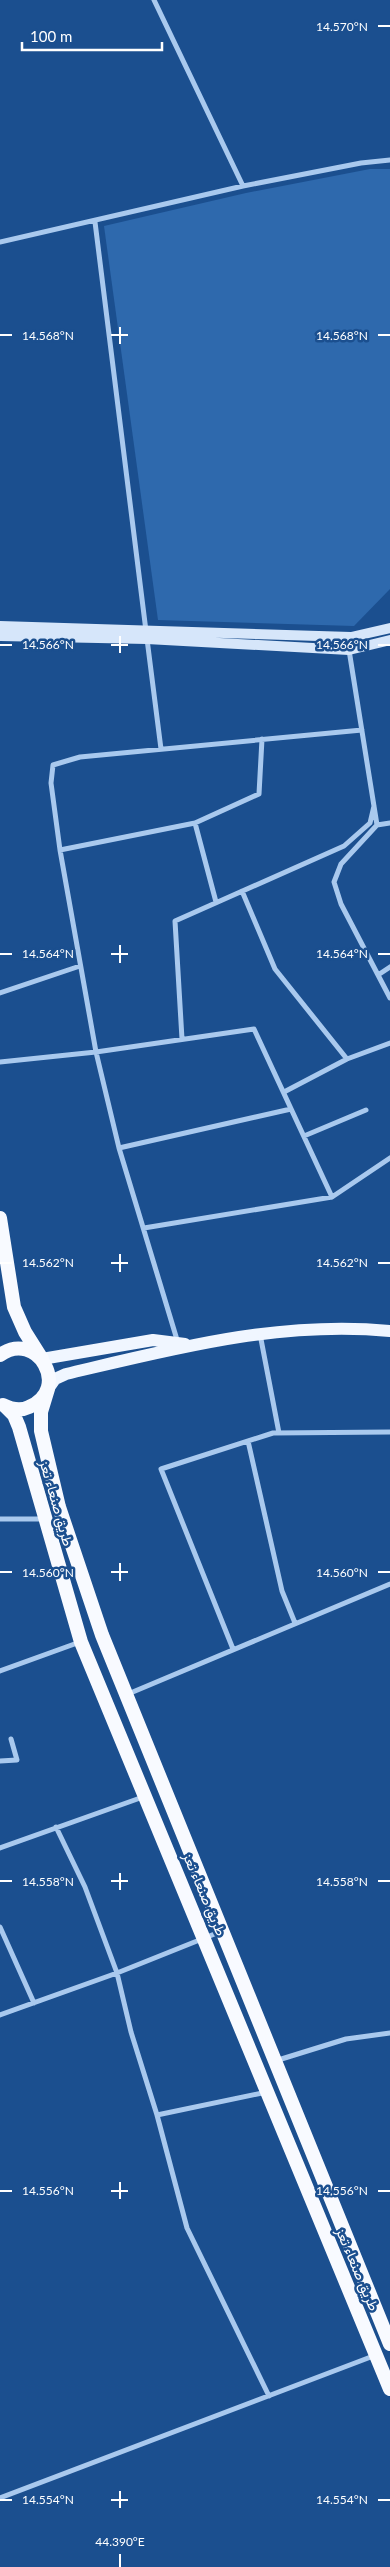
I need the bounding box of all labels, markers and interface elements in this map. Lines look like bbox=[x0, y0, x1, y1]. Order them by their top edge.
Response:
text: 14.570°N bbox=[316, 19, 368, 34]
scale bar bbox=[22, 20, 162, 52]
text: 100 m bbox=[30, 27, 72, 45]
text: 14.568°N bbox=[22, 328, 74, 343]
text: 14.568°N bbox=[316, 328, 368, 343]
text: 14.566°N bbox=[22, 637, 74, 652]
text: 14.566°N bbox=[316, 637, 368, 652]
text: 14.564°N bbox=[22, 946, 74, 961]
text: 14.564°N bbox=[316, 946, 368, 961]
text: 14.562°N bbox=[22, 1255, 74, 1270]
text: 14.562°N bbox=[316, 1255, 368, 1270]
street label: طريق صنعاء تعز bbox=[35, 1457, 77, 1548]
text: 14.560°N bbox=[22, 1565, 74, 1580]
text: 14.560°N bbox=[316, 1565, 368, 1580]
street label: طريق صنعاء تعز bbox=[179, 1849, 230, 1938]
text: 14.558°N bbox=[22, 1874, 74, 1889]
text: 14.558°N bbox=[316, 1874, 368, 1889]
text: 14.556°N bbox=[22, 2183, 74, 2198]
text: 14.556°N bbox=[316, 2183, 368, 2198]
street label: طريق صنعاء تعز bbox=[332, 2224, 383, 2313]
text: 14.554°N bbox=[22, 2492, 74, 2507]
text: 14.554°N bbox=[316, 2492, 368, 2507]
text: 44.390°E bbox=[95, 2534, 145, 2549]

